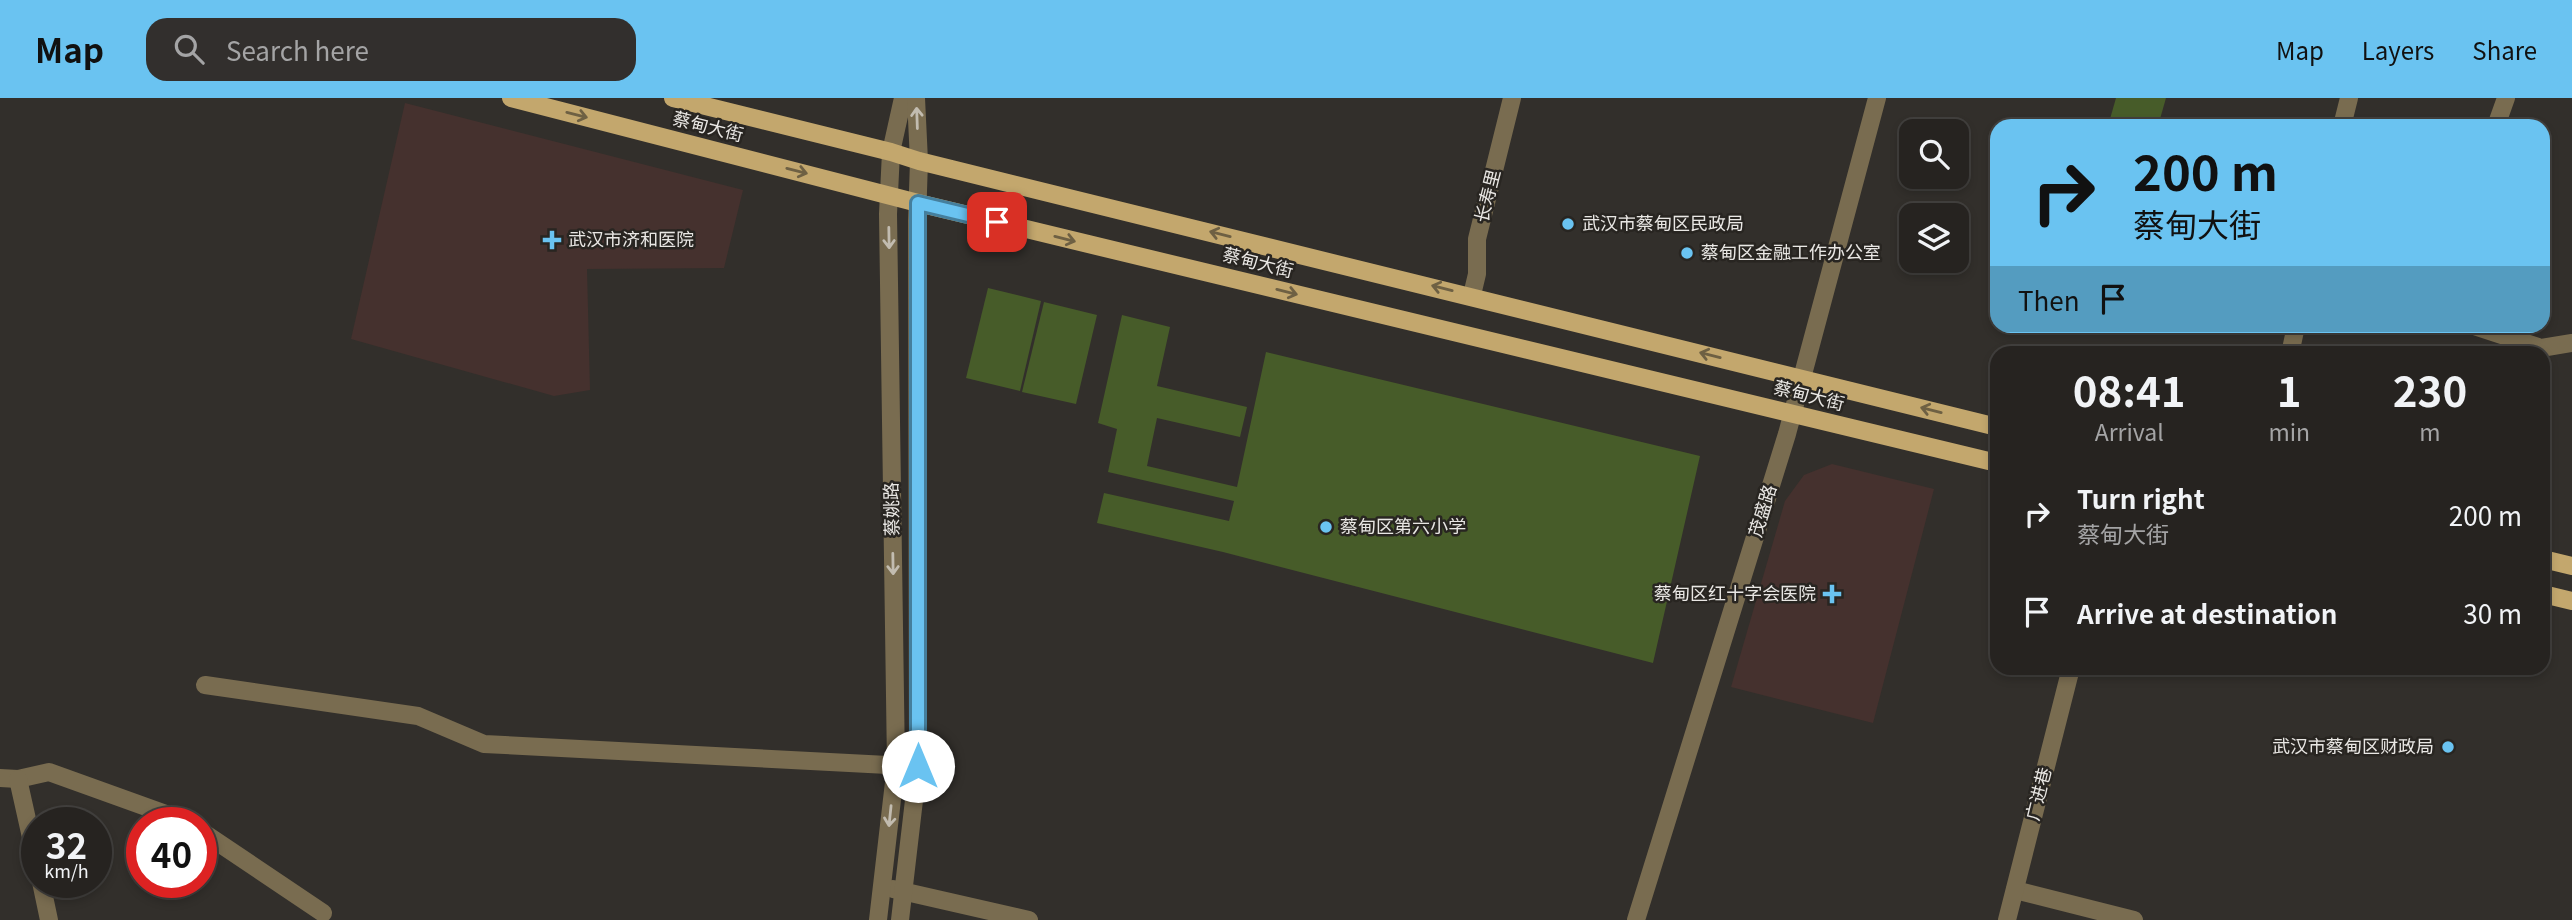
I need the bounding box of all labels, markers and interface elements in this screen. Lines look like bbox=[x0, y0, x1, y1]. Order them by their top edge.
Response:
search box bbox=[146, 18, 636, 81]
text: Map bbox=[35, 25, 104, 73]
icon: search bbox=[170, 30, 208, 68]
text: Search here bbox=[226, 31, 369, 68]
text: Map bbox=[2276, 32, 2324, 67]
text: Layers bbox=[2362, 32, 2434, 67]
text: Share bbox=[2472, 32, 2537, 67]
street label: 蔡甸大街 bbox=[670, 104, 747, 146]
one-way arrow bbox=[911, 107, 924, 130]
one-way arrow bbox=[565, 109, 588, 122]
map controls bbox=[1899, 119, 1969, 273]
button: search bbox=[1899, 119, 1969, 189]
text: 200 m bbox=[2133, 134, 2278, 205]
icon: right bbox=[2018, 147, 2109, 238]
one-way arrow bbox=[785, 165, 808, 178]
street label: 长寿里 bbox=[1467, 166, 1505, 225]
pin bbox=[967, 192, 1027, 252]
text: 蔡甸大街 bbox=[2133, 200, 2261, 246]
icon: arrive bbox=[978, 203, 1016, 241]
button: layers bbox=[1899, 203, 1969, 273]
place label: 武汉市蔡甸区民政局 bbox=[1582, 209, 1744, 235]
marker: 武汉市蔡甸区民政局 bbox=[1560, 216, 1576, 232]
place label: 武汉市济和医院 bbox=[568, 225, 694, 251]
one-way arrow bbox=[882, 227, 896, 250]
one-way arrow bbox=[1210, 227, 1232, 240]
marker: 武汉市济和医院 bbox=[542, 230, 562, 250]
one-way arrow bbox=[1053, 233, 1076, 246]
place label: 蔡甸区金融工作办公室 bbox=[1701, 238, 1881, 264]
street label: 蔡甸大街 bbox=[1220, 240, 1297, 282]
marker: 蔡甸区金融工作办公室 bbox=[1679, 245, 1695, 261]
icon: arrive bbox=[2094, 280, 2132, 318]
one-way arrow bbox=[1431, 281, 1453, 294]
text: Then bbox=[2018, 281, 2080, 318]
one-way arrow bbox=[1275, 286, 1297, 299]
one-way arrow bbox=[1699, 348, 1722, 361]
text: 08:41 bbox=[2073, 358, 2186, 419]
text: 1 bbox=[2277, 358, 2302, 419]
text: 230 bbox=[2393, 358, 2467, 419]
street label: 蔡甸大街 bbox=[1771, 373, 1848, 415]
one-way arrow bbox=[1920, 403, 1942, 416]
text: Arrival bbox=[2095, 414, 2164, 448]
text: min bbox=[2268, 414, 2310, 448]
text: m bbox=[2419, 414, 2441, 448]
text: Turn right bbox=[2077, 479, 2205, 516]
street label: 茂盛路 bbox=[1741, 481, 1781, 540]
street label: 蔡姚路 bbox=[877, 482, 903, 536]
icon: right bbox=[2018, 495, 2056, 533]
text: 200 m bbox=[2449, 496, 2522, 533]
place label: 蔡甸区第六小学 bbox=[1340, 512, 1466, 538]
text: 蔡甸大街 bbox=[2077, 516, 2169, 550]
marker: 蔡甸区第六小学 bbox=[1318, 519, 1334, 535]
one-way arrow bbox=[886, 552, 900, 575]
place label: 蔡甸区红十字会医院 bbox=[1654, 579, 1816, 605]
marker: 蔡甸区红十字会医院 bbox=[1822, 584, 1842, 604]
icon: arrive bbox=[2018, 593, 2056, 631]
text: Arrive at destination bbox=[2077, 594, 2338, 631]
text: 30 m bbox=[2463, 594, 2522, 631]
position arrow bbox=[881, 729, 955, 803]
place label: 武汉市蔡甸区财政局 bbox=[2272, 732, 2434, 758]
marker: 武汉市蔡甸区财政局 bbox=[2440, 739, 2456, 755]
street label: 广进巷 bbox=[2018, 764, 2056, 823]
one-way arrow bbox=[884, 804, 897, 826]
speed limit sign: 40 bbox=[126, 807, 217, 898]
text: 32 bbox=[46, 818, 87, 869]
text: km/h bbox=[44, 857, 89, 883]

